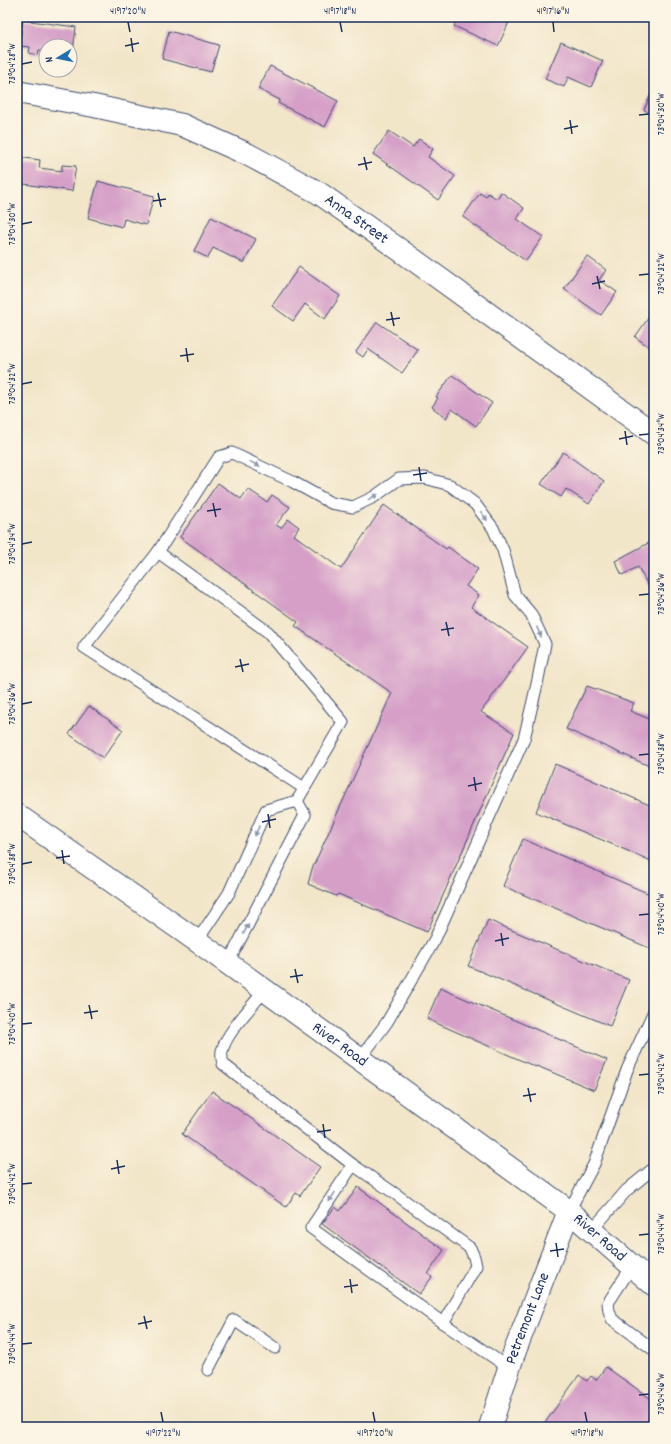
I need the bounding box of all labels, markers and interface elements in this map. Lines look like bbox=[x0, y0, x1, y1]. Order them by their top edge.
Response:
text: 41°17'20"N bbox=[110, 5, 146, 19]
text: 41°17'18"N bbox=[324, 5, 356, 19]
text: 41°17'16"N bbox=[536, 5, 570, 19]
north arrow bbox=[38, 38, 78, 78]
text: 73°04'28"W bbox=[6, 43, 20, 84]
text: N bbox=[42, 55, 58, 63]
text: 73°04'30"W bbox=[655, 93, 669, 135]
street label: Anna Street bbox=[320, 189, 393, 250]
text: 73°04'30"W bbox=[6, 203, 20, 245]
text: 73°04'32"W bbox=[655, 253, 669, 295]
text: 73°04'32"W bbox=[6, 363, 20, 405]
text: 73°04'34"W bbox=[655, 413, 669, 454]
one-way arrow bbox=[249, 461, 261, 467]
one-way arrow bbox=[367, 494, 379, 500]
one-way arrow bbox=[480, 511, 488, 521]
text: 73°04'34"W bbox=[6, 523, 20, 564]
text: 73°04'36"W bbox=[655, 573, 669, 615]
one-way arrow bbox=[536, 626, 542, 637]
text: 73°04'36"W bbox=[6, 683, 20, 725]
text: 73°04'38"W bbox=[655, 733, 669, 774]
one-way arrow bbox=[253, 825, 259, 837]
text: 73°04'38"W bbox=[6, 843, 20, 884]
text: 73°04'40"W bbox=[655, 893, 669, 935]
one-way arrow bbox=[243, 923, 249, 935]
text: 73°04'40"W bbox=[6, 1003, 20, 1045]
street label: River Road bbox=[307, 1016, 372, 1073]
text: 73°04'42"W bbox=[655, 1053, 669, 1094]
text: 73°04'42"W bbox=[6, 1163, 20, 1204]
one-way arrow bbox=[328, 1191, 336, 1202]
street label: River Road bbox=[568, 1208, 631, 1267]
text: 73°04'44"W bbox=[655, 1213, 669, 1254]
street label: Petremont Lane bbox=[500, 1269, 556, 1367]
text: 73°04'44"W bbox=[6, 1323, 20, 1364]
text: 73°04'46"W bbox=[655, 1373, 669, 1415]
text: 41°17'22"N bbox=[146, 1427, 180, 1441]
text: 41°17'20"N bbox=[357, 1427, 393, 1441]
text: 41°17'18"N bbox=[571, 1427, 603, 1441]

